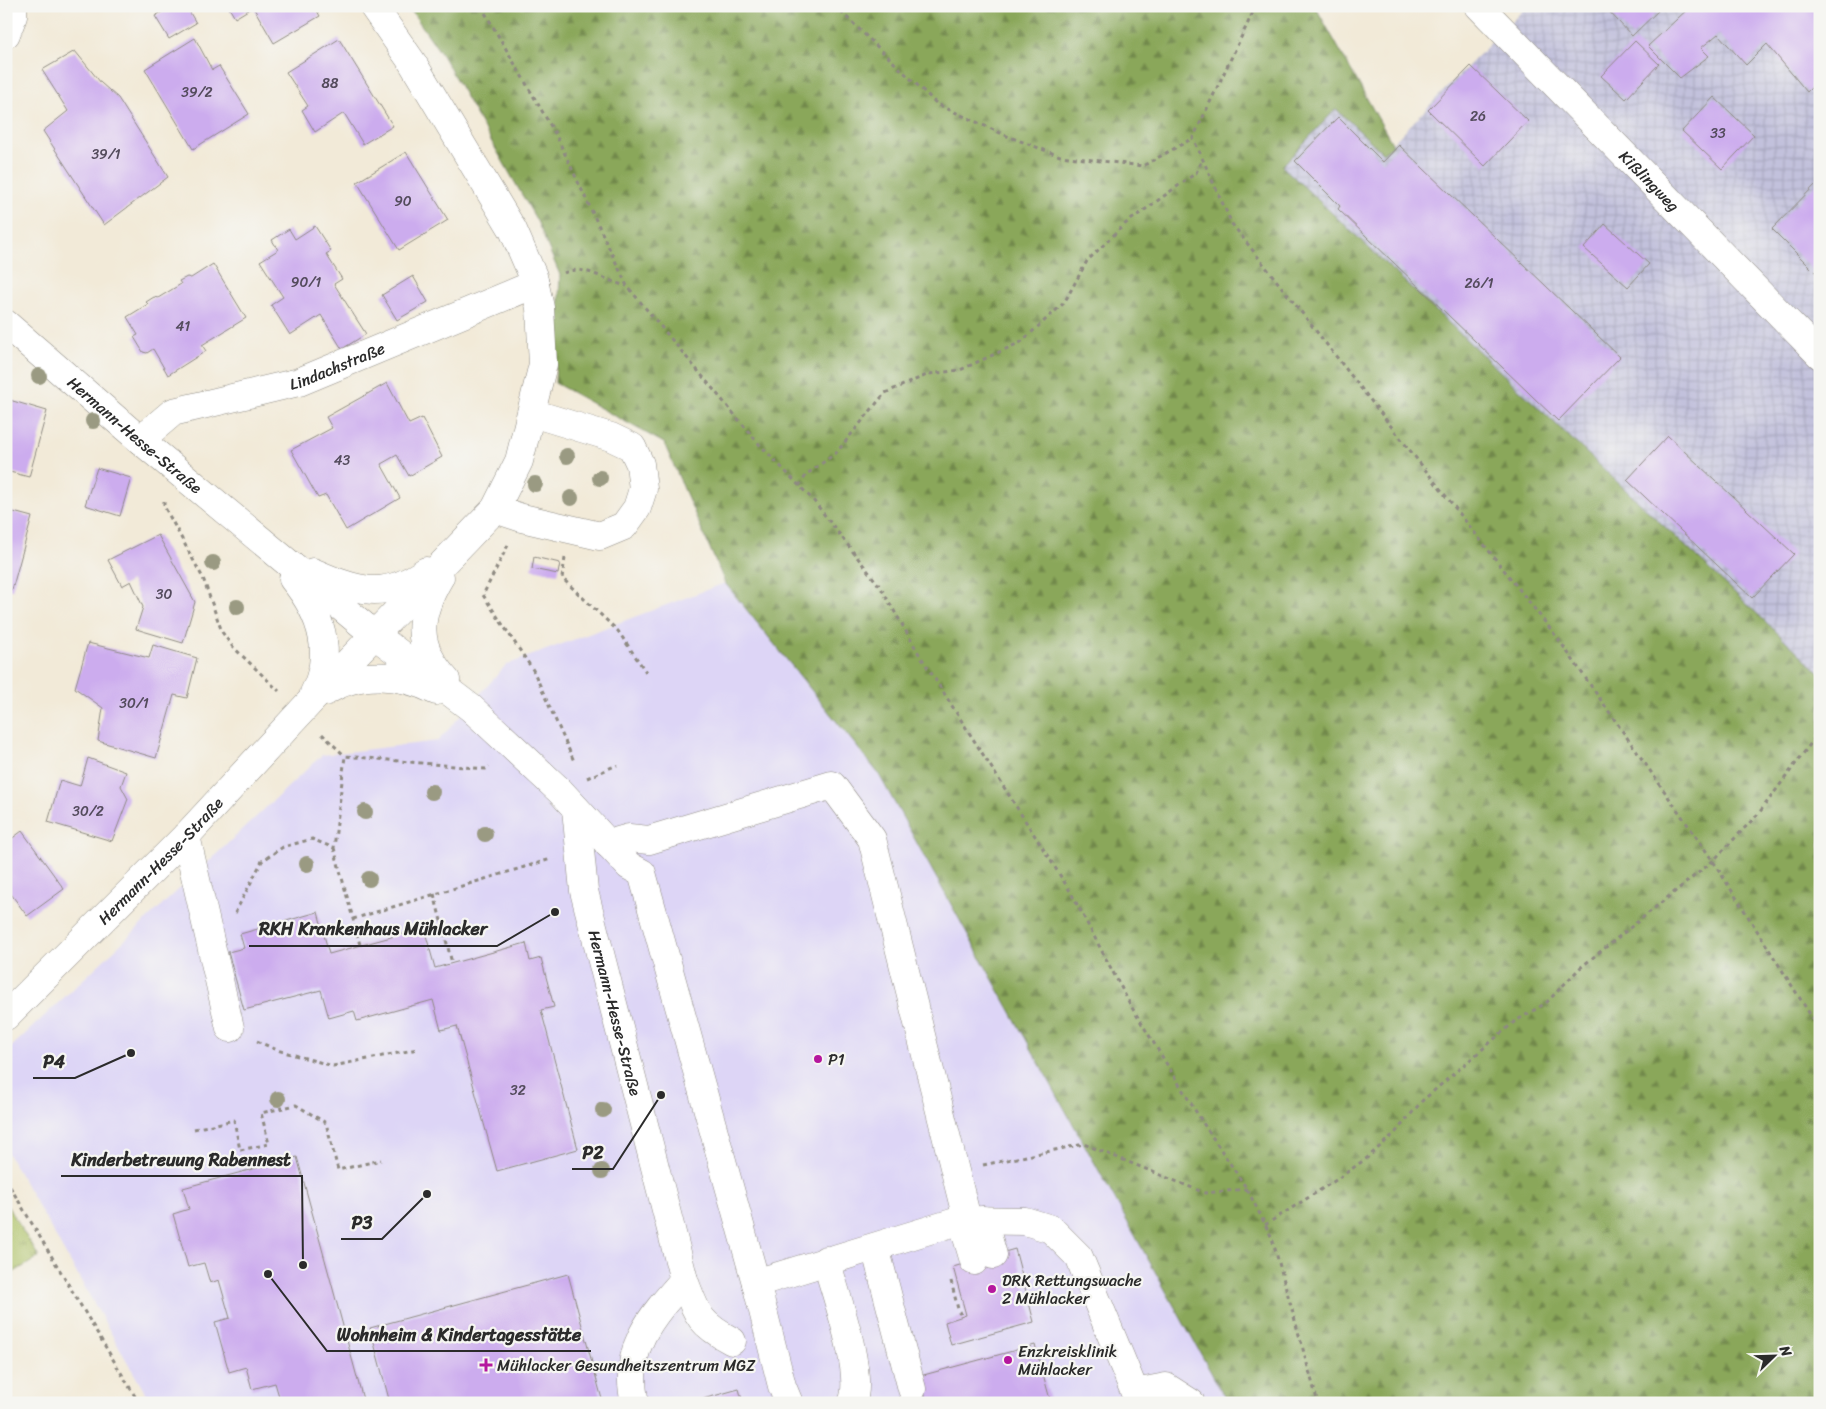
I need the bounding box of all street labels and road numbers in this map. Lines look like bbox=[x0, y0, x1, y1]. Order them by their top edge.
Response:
street label: Kißlingweg bbox=[1612, 143, 1687, 219]
street label: Lindachstraße bbox=[287, 334, 389, 399]
street label: Hermann-Hesse-Straße bbox=[60, 369, 209, 501]
street label: Hermann-Hesse-Straße bbox=[91, 790, 231, 932]
street label: Hermann-Hesse-Straße bbox=[580, 927, 650, 1099]

